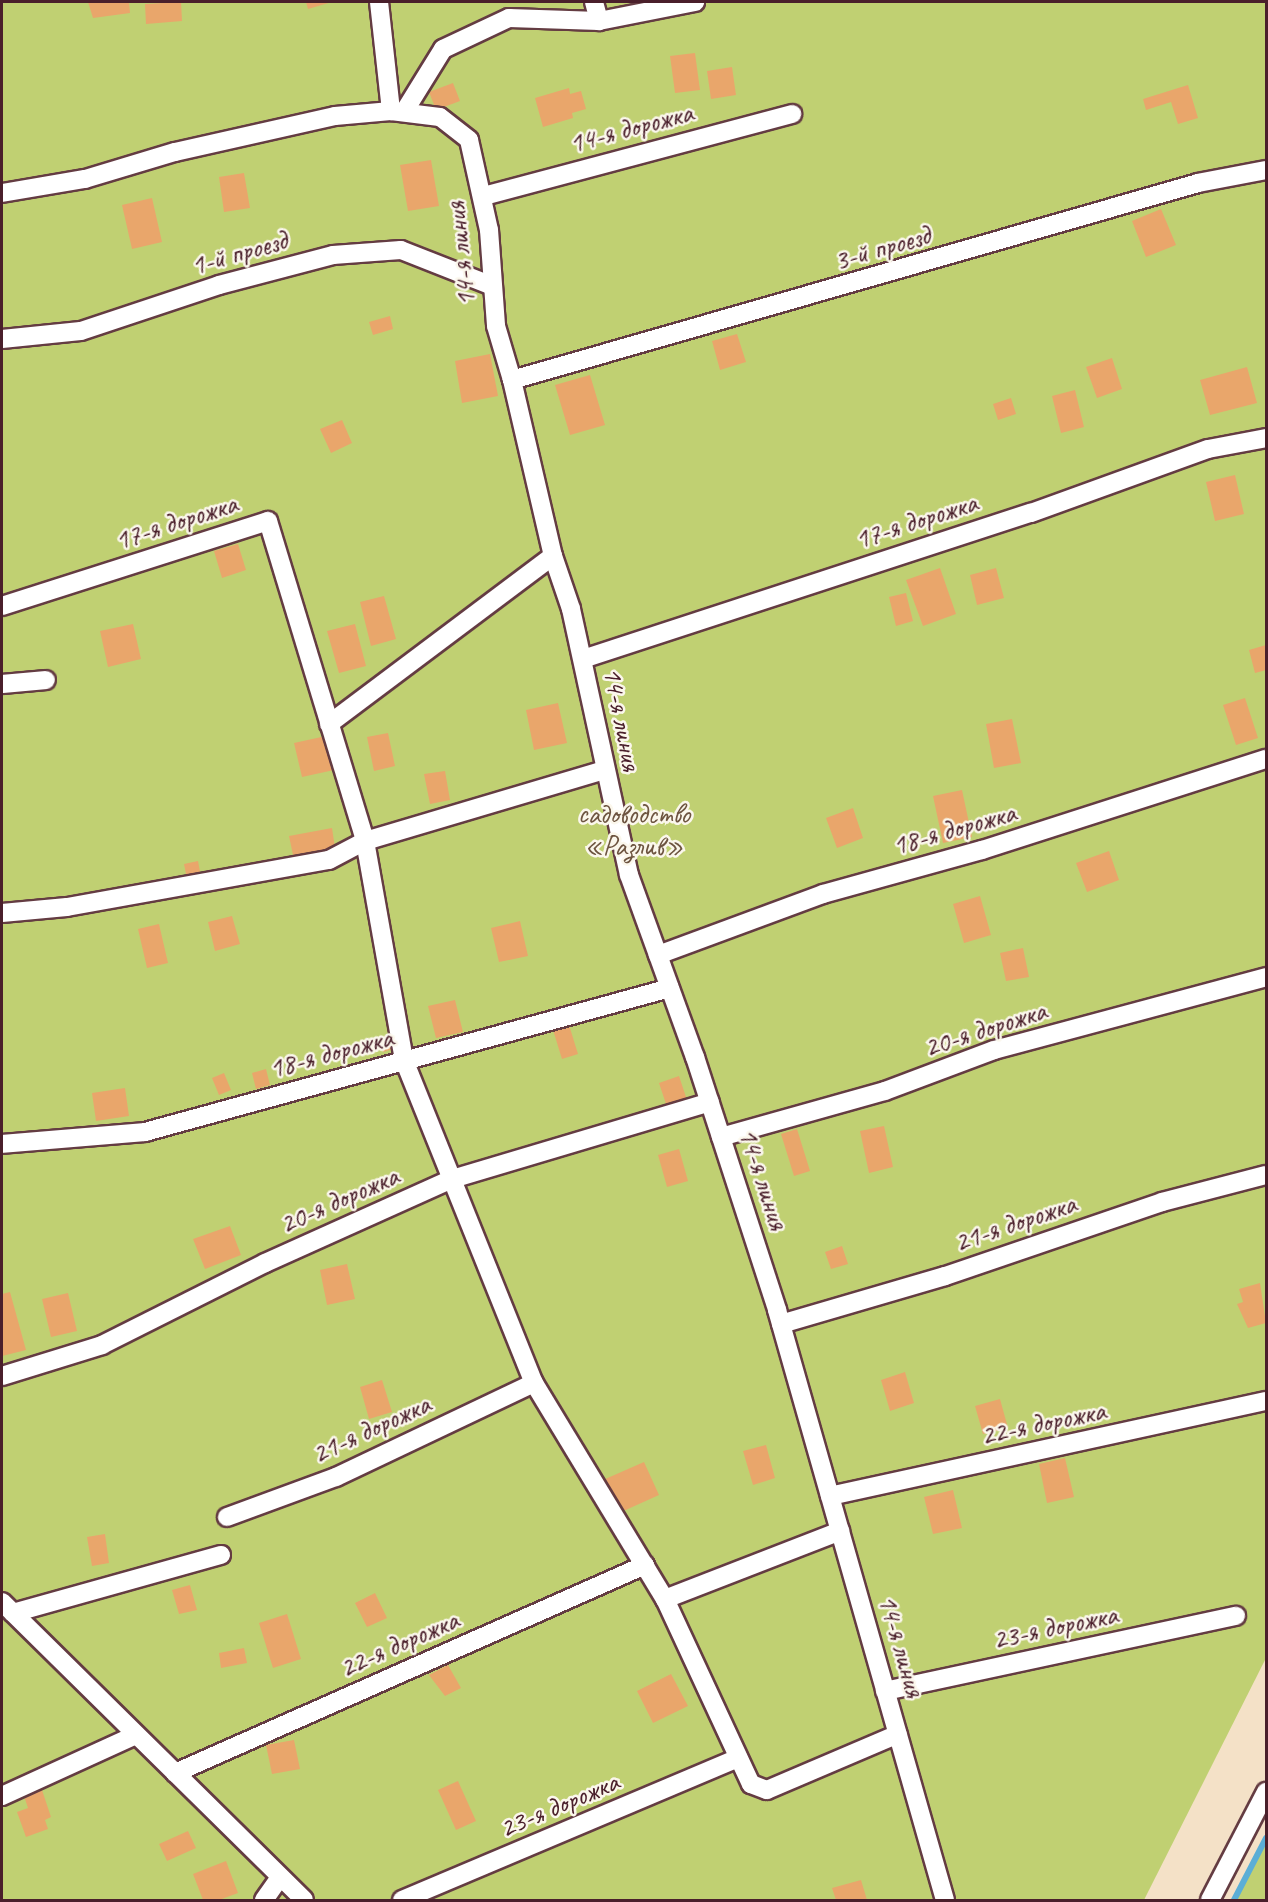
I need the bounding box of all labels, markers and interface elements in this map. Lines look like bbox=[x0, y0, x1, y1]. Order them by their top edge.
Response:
street label: 14-я дорожка bbox=[566, 95, 696, 161]
street label: 14-я линия bbox=[439, 200, 483, 308]
street label: 3-й проезд bbox=[830, 218, 934, 278]
street label: 1-й проезд bbox=[187, 223, 291, 283]
street label: 17-я дорожка bbox=[851, 486, 981, 556]
street label: 17-я дорожка bbox=[111, 487, 241, 557]
street label: 14-я линия bbox=[596, 664, 648, 774]
street label: 18-я дорожка bbox=[889, 795, 1019, 863]
park label: садоводство «Разлив» bbox=[578, 797, 690, 863]
street label: 20-я дорожка bbox=[920, 994, 1050, 1064]
street label: 18-я дорожка bbox=[266, 1020, 396, 1086]
street label: 14-я линия bbox=[731, 1124, 795, 1234]
street label: 20-я дорожка bbox=[275, 1159, 403, 1241]
street label: 21-я дорожка bbox=[950, 1187, 1080, 1259]
street label: 21-я дорожка bbox=[307, 1387, 435, 1471]
street label: 22-я дорожка bbox=[978, 1393, 1108, 1453]
street label: 14-я линия bbox=[870, 1591, 932, 1701]
street label: 23-я дорожка bbox=[990, 1597, 1120, 1657]
street label: 22-я дорожка bbox=[335, 1603, 463, 1685]
street label: 23-я дорожка bbox=[494, 1765, 624, 1845]

